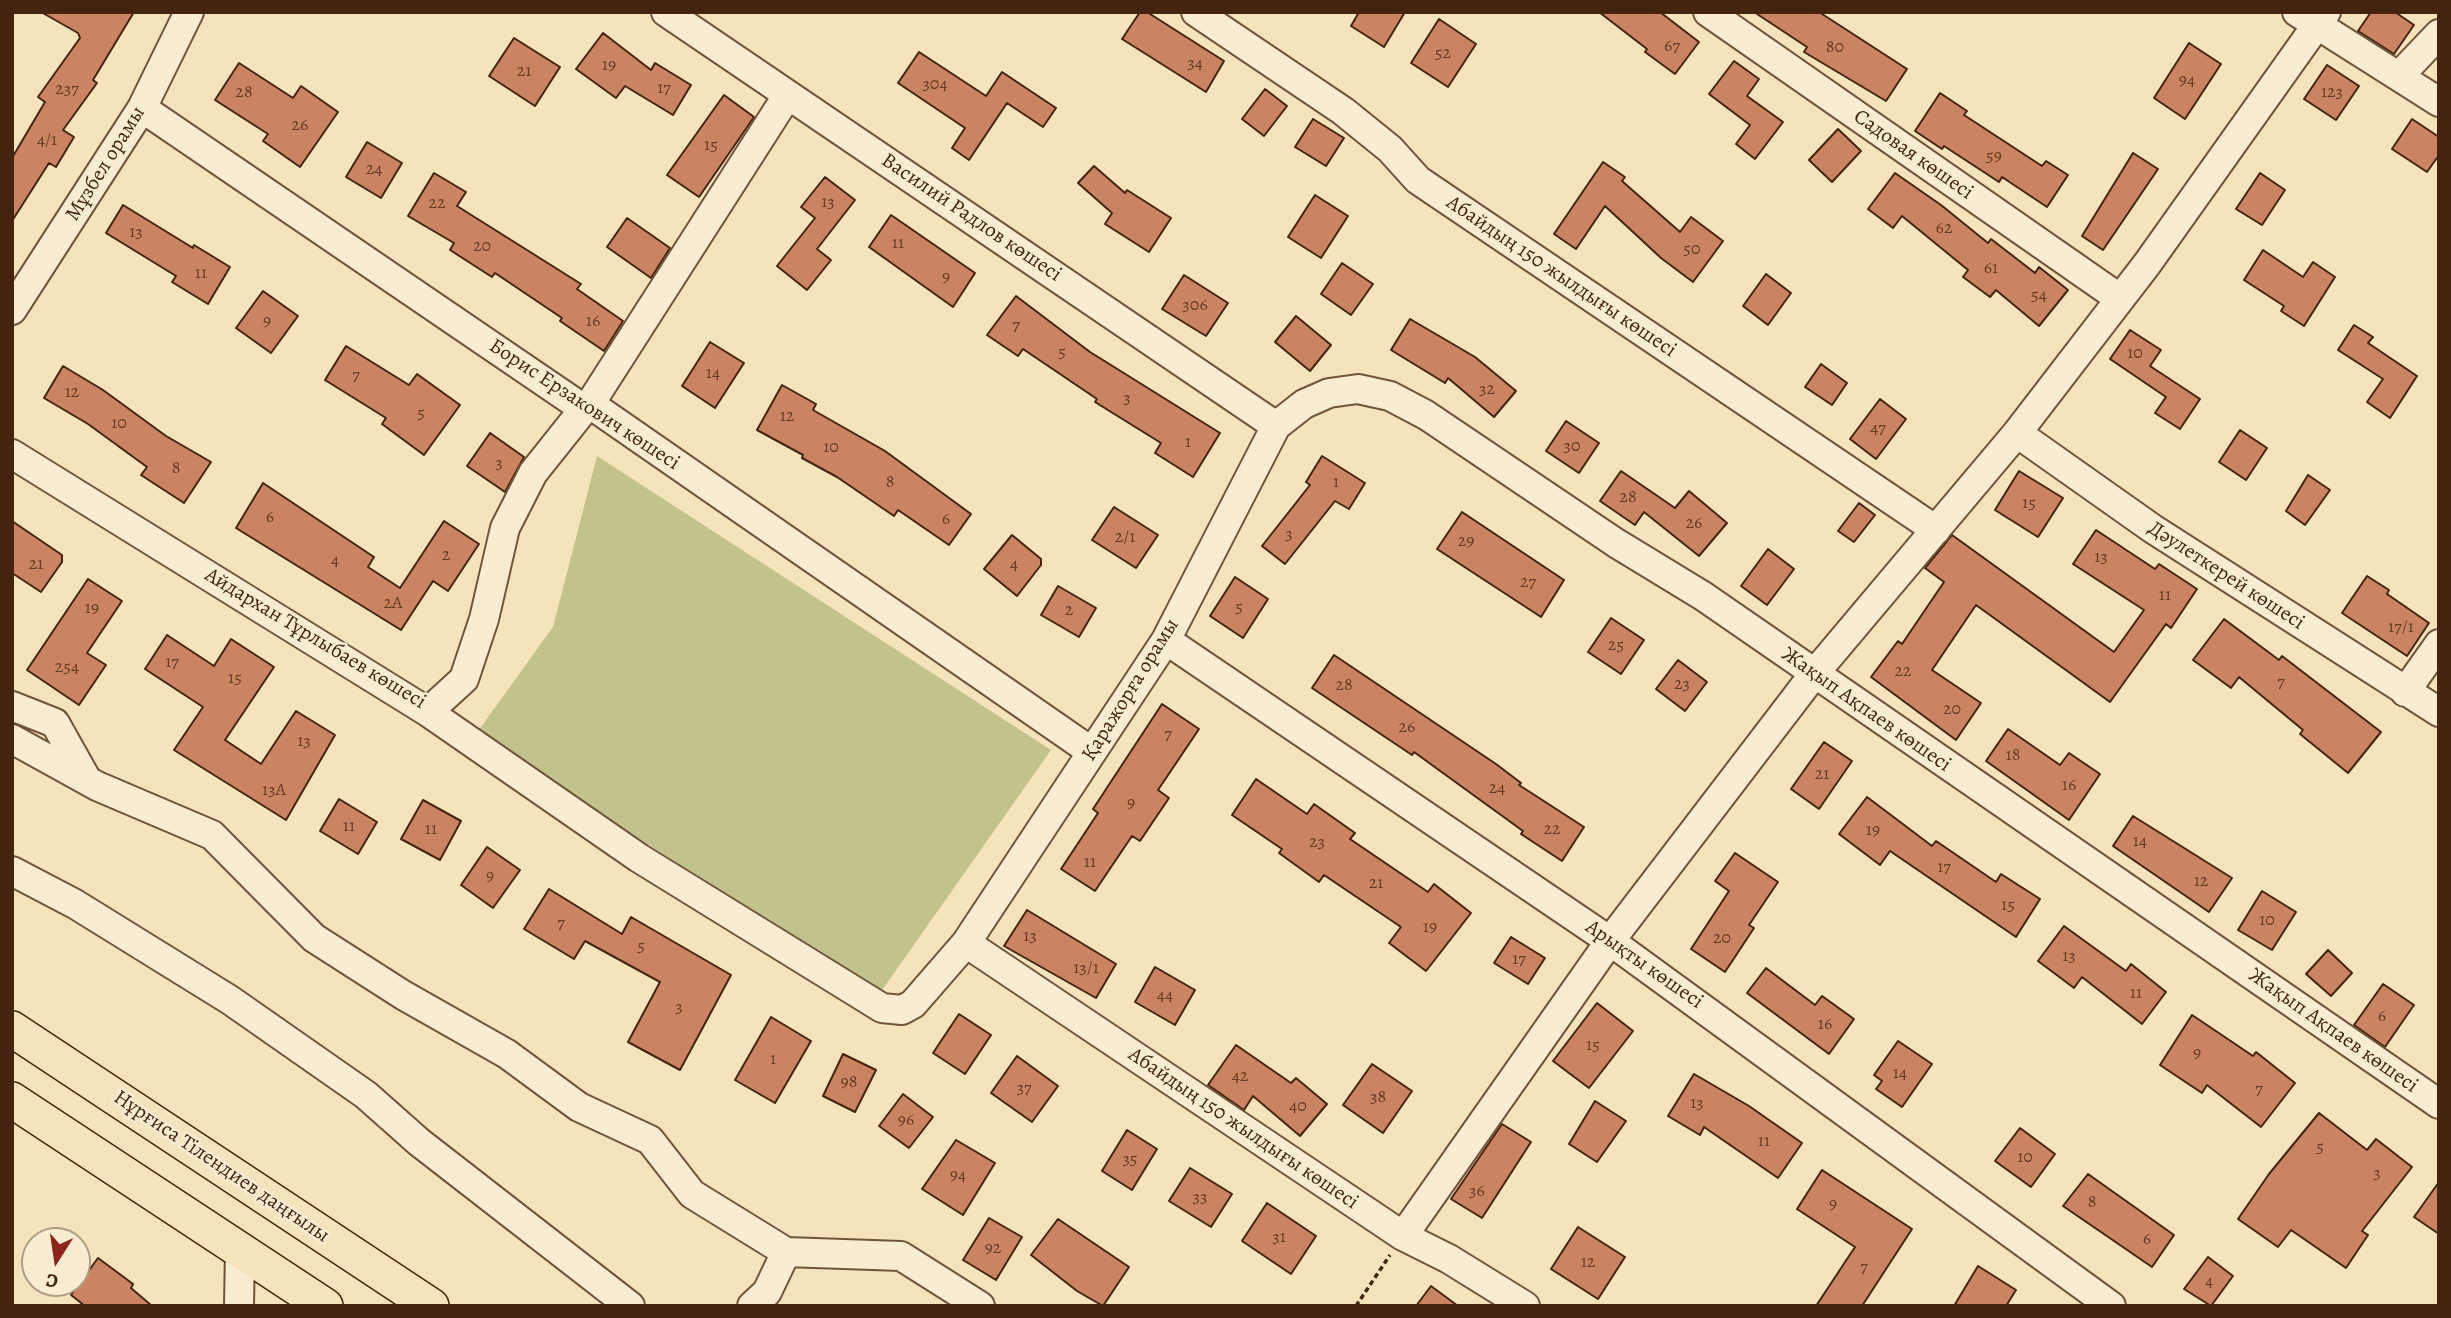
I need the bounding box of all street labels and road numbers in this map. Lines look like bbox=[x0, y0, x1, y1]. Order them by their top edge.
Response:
street label: Мұзбел орамы bbox=[61, 102, 151, 226]
street label: Садовая көшесі bbox=[1848, 104, 1978, 206]
street label: Василий Радлов көшесі bbox=[876, 148, 1066, 288]
street label: Абайдың 150 жылдығы көшесі bbox=[1441, 190, 1681, 364]
street label: Борис Ерзакович көшесі bbox=[484, 334, 684, 476]
street label: Дәулеткерей көшесі bbox=[2143, 516, 2309, 636]
street label: Айдархан Тұрлыбаев көшесі bbox=[200, 563, 430, 715]
street label: Қаражорға орамы bbox=[1077, 614, 1185, 766]
street label: Жақып Ақпаев көшесі bbox=[1777, 642, 1955, 778]
street label: Арықты көшесі bbox=[1580, 915, 1708, 1015]
street label: Жақып Ақпаев көшесі bbox=[2244, 963, 2422, 1099]
street label: Абайдың 150 жылдығы көшесі bbox=[1123, 1042, 1363, 1216]
street label: Нұрғиса Тілендиев даңғылы bbox=[108, 1085, 334, 1249]

